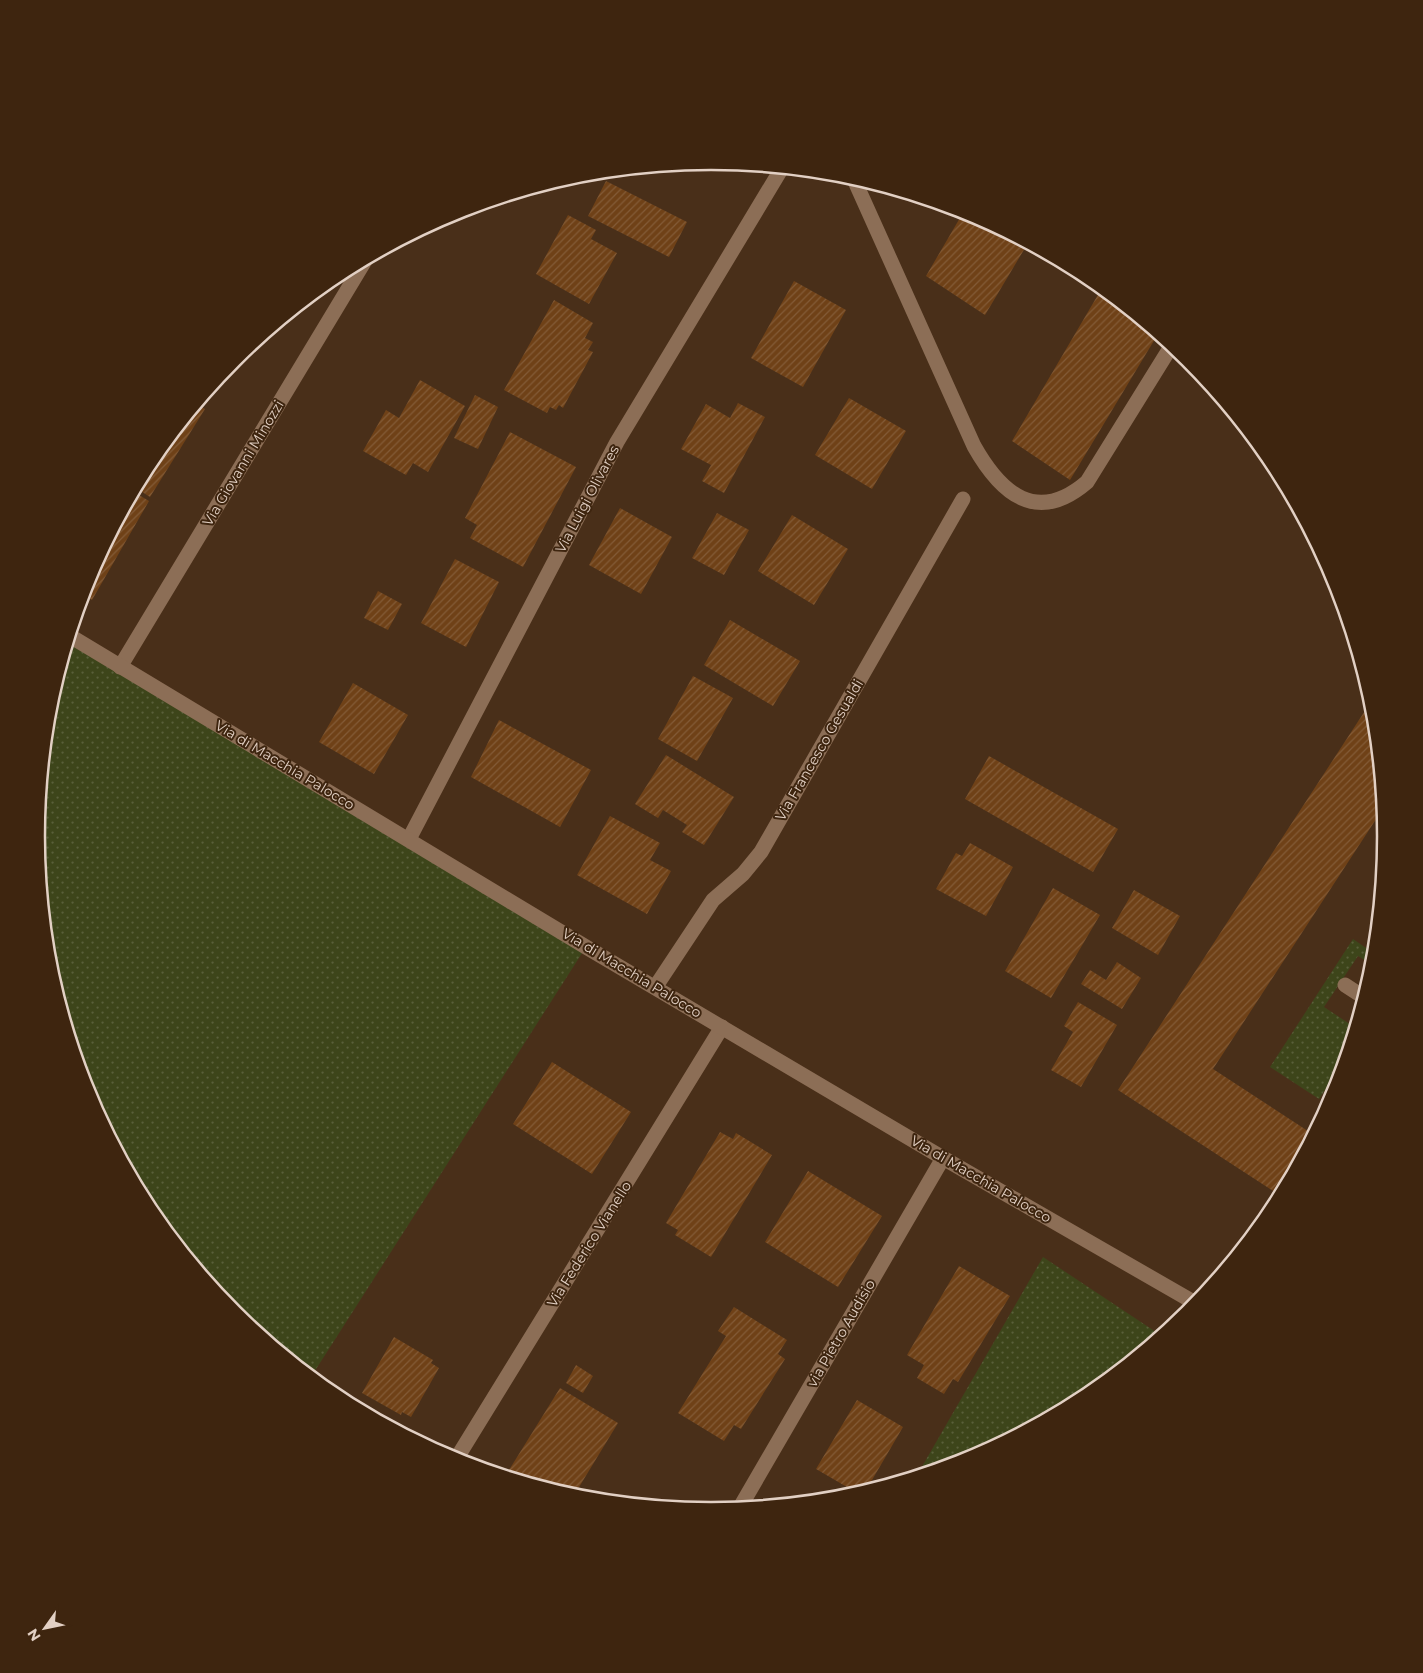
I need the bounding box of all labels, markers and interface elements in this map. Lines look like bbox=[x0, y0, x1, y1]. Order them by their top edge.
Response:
street label: Via Giovanni Minozzi bbox=[198, 397, 288, 529]
street label: Via Luigi Olivares bbox=[551, 442, 623, 556]
street label: Via Francesco Gesualdi bbox=[771, 676, 867, 824]
street label: Via di Macchia Palocco bbox=[212, 716, 358, 814]
street label: Via di Macchia Palocco bbox=[559, 924, 705, 1022]
street label: Via di Macchia Palocco bbox=[907, 1131, 1055, 1227]
street label: Via Federico Vianello bbox=[543, 1177, 635, 1310]
street label: via Pietro Audisio bbox=[803, 1276, 879, 1390]
north arrow bbox=[20, 1603, 70, 1653]
text: N bbox=[23, 1625, 45, 1645]

